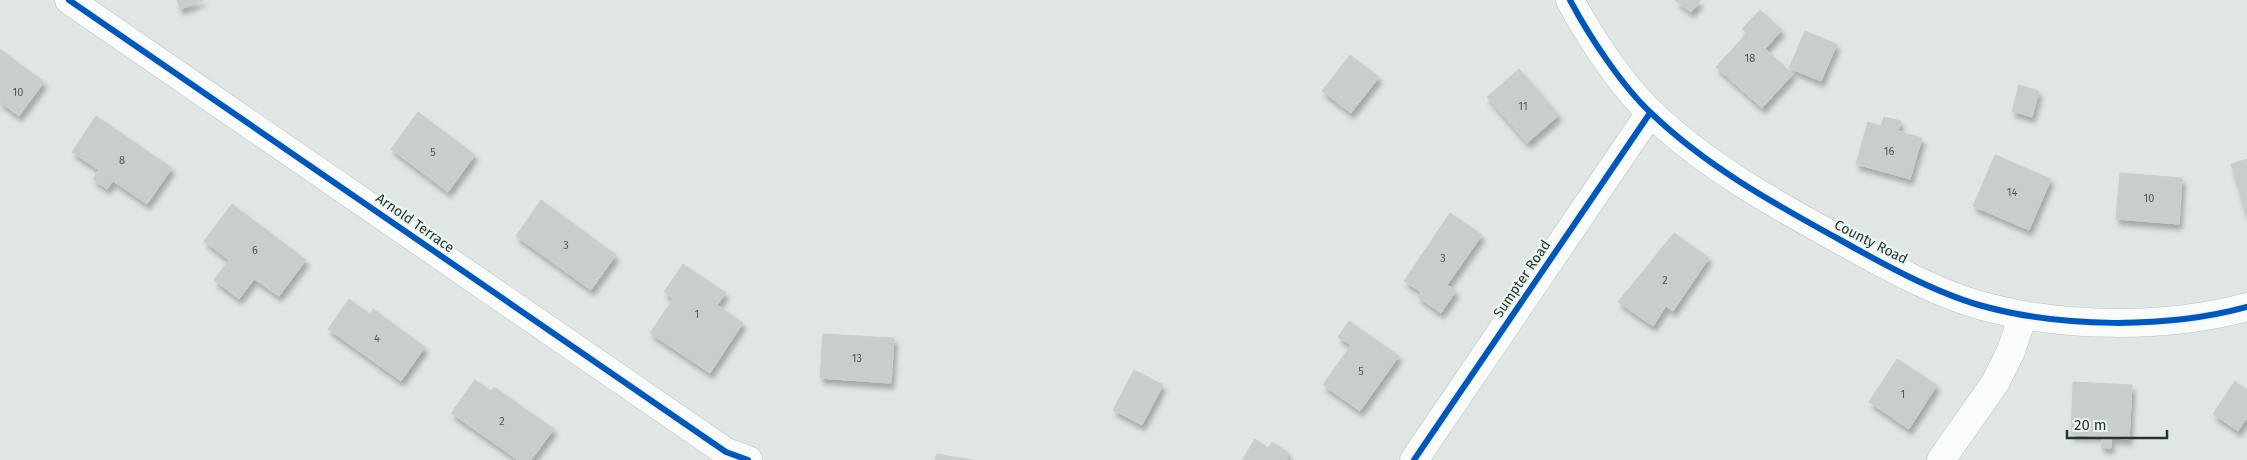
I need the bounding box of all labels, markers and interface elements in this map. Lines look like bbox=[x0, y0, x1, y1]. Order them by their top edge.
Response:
house number: 18 bbox=[1745, 52, 1755, 65]
house number: 10 bbox=[13, 86, 23, 99]
house number: 11 bbox=[1518, 100, 1528, 113]
house number: 16 bbox=[1884, 145, 1894, 158]
house number: 5 bbox=[430, 146, 436, 159]
house number: 8 bbox=[119, 154, 125, 167]
house number: 14 bbox=[2007, 186, 2017, 199]
street label: Arnold Terrace bbox=[372, 190, 458, 256]
house number: 10 bbox=[2144, 192, 2154, 205]
street label: County Road bbox=[1832, 216, 1910, 268]
street label: Sumpter Road bbox=[1490, 237, 1554, 321]
house number: 3 bbox=[563, 239, 569, 252]
house number: 6 bbox=[252, 244, 258, 257]
house number: 3 bbox=[1440, 252, 1446, 265]
house number: 2 bbox=[1662, 274, 1668, 287]
house number: 1 bbox=[695, 308, 699, 321]
house number: 4 bbox=[374, 332, 380, 345]
house number: 13 bbox=[852, 352, 862, 365]
house number: 5 bbox=[1358, 365, 1364, 378]
house number: 1 bbox=[1901, 388, 1905, 401]
scale bar bbox=[2067, 408, 2167, 440]
house number: 2 bbox=[499, 415, 505, 428]
text: 20 m bbox=[2074, 416, 2107, 434]

